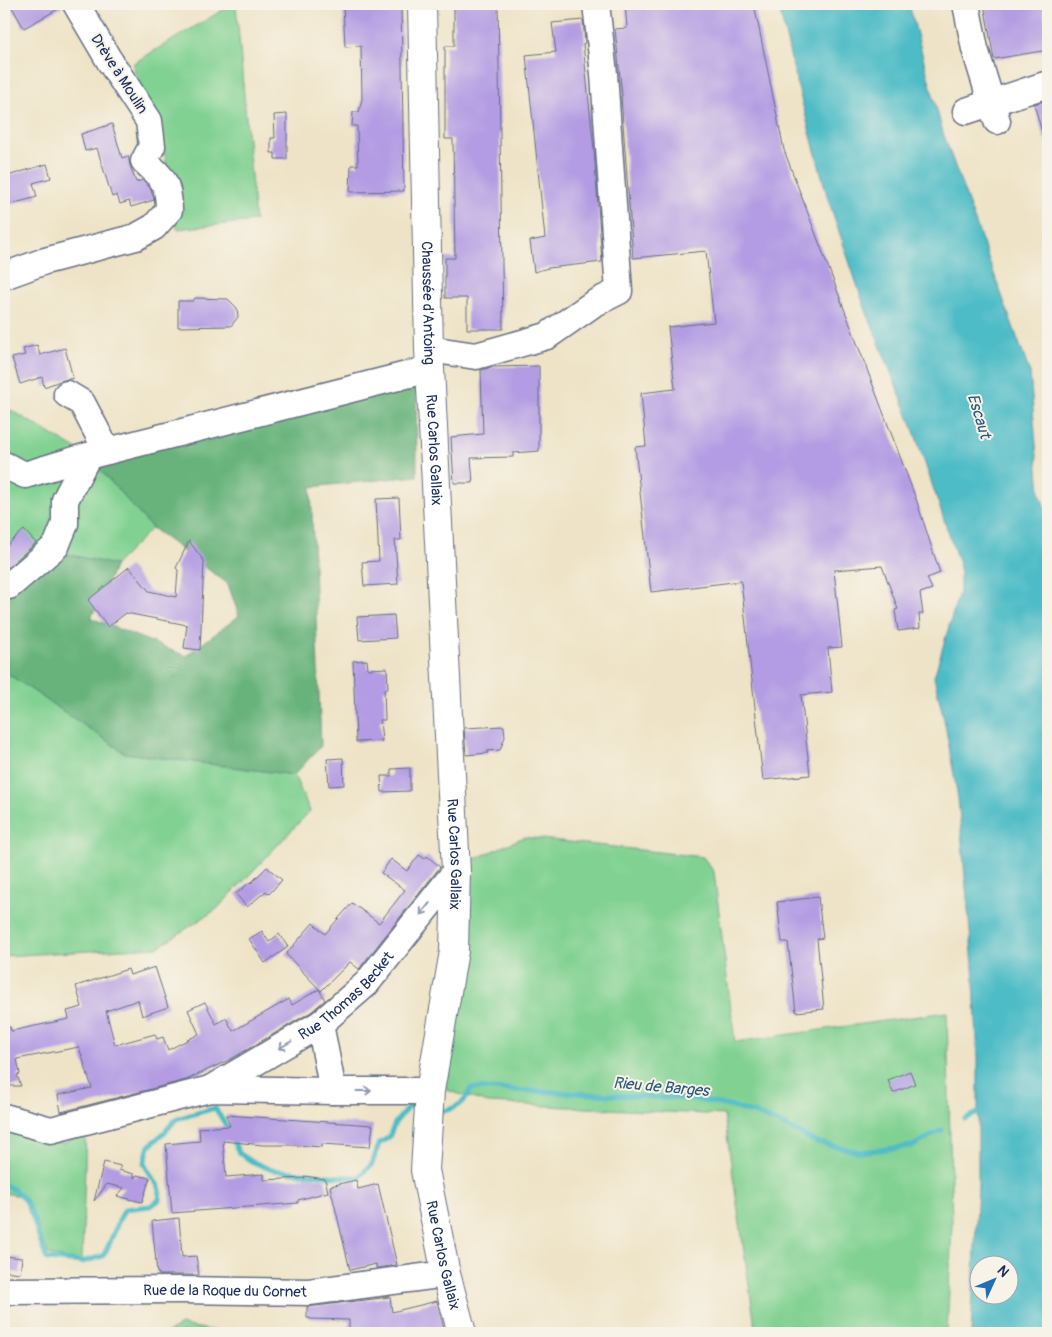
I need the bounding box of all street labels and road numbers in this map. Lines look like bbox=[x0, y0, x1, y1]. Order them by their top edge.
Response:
street label: Drève à Moulin bbox=[86, 31, 152, 117]
street label: Chaussée d'Antoing bbox=[417, 241, 439, 365]
street label: Rue Carlos Gallaix bbox=[422, 394, 447, 506]
street label: Rue Carlos Gallaix bbox=[443, 798, 466, 910]
street label: Rue Thomas Becket bbox=[295, 947, 398, 1044]
street label: Rue Carlos Gallaix bbox=[422, 1199, 465, 1312]
street label: Rue de la Roque du Cornet bbox=[143, 1280, 308, 1301]

